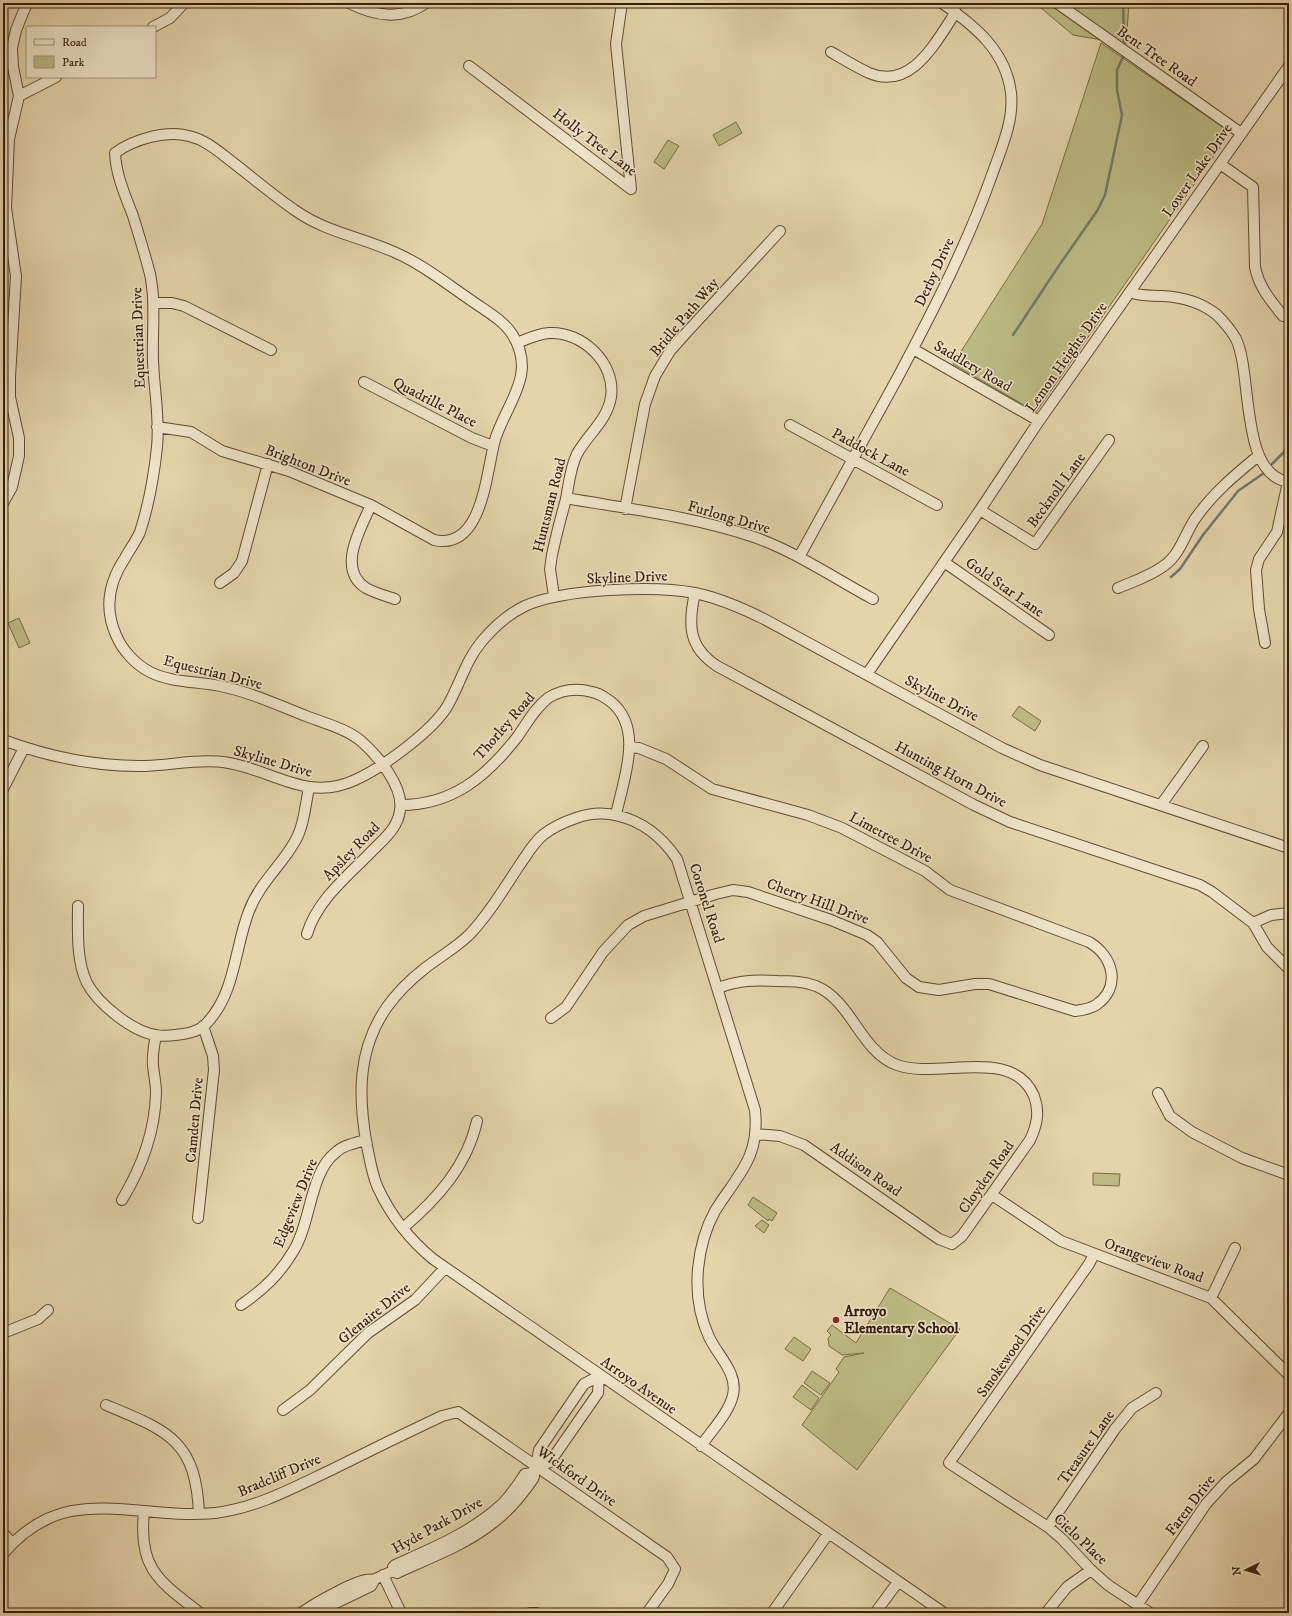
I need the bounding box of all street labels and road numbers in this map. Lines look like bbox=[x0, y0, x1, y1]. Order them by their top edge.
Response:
street label: Bent Tree Road bbox=[1113, 22, 1201, 91]
street label: Holly Tree Lane bbox=[549, 104, 641, 180]
street label: Lower Lake Drive bbox=[1158, 120, 1237, 221]
street label: Derby Drive bbox=[910, 235, 959, 310]
street label: Bridle Path Way bbox=[646, 273, 724, 361]
street label: Equestrian Drive bbox=[127, 287, 150, 389]
street label: Lemon Heights Drive bbox=[1021, 298, 1112, 416]
street label: Saddlery Road bbox=[930, 336, 1016, 397]
street label: Quadrille Place bbox=[389, 373, 480, 432]
street label: Paddock Lane bbox=[828, 424, 913, 481]
street label: Brighton Drive bbox=[262, 440, 353, 491]
street label: Becknoll Lane bbox=[1023, 449, 1090, 531]
street label: Huntsman Road bbox=[529, 455, 571, 554]
street label: Furlong Drive bbox=[685, 497, 772, 538]
street label: Gold Star Lane bbox=[962, 553, 1048, 622]
street label: Skyline Drive bbox=[586, 567, 668, 588]
street label: Equestrian Drive bbox=[161, 651, 264, 694]
street label: Skyline Drive bbox=[901, 671, 982, 726]
street label: Thorley Road bbox=[470, 688, 539, 764]
street label: Hunting Horn Drive bbox=[892, 737, 1010, 812]
street label: Skyline Drive bbox=[231, 741, 314, 782]
street label: Limetree Drive bbox=[846, 808, 936, 867]
street label: Apsley Road bbox=[319, 818, 384, 885]
street label: Coronel Road bbox=[685, 861, 729, 946]
street label: Cherry Hill Drive bbox=[764, 874, 872, 929]
street label: Camden Drive bbox=[181, 1077, 208, 1164]
street label: Cloyden Road bbox=[954, 1137, 1019, 1217]
street label: Addison Road bbox=[826, 1138, 905, 1201]
street label: Edgeview Drive bbox=[269, 1156, 322, 1251]
street label: Orangeview Road bbox=[1101, 1234, 1207, 1287]
street label: Glenaire Drive bbox=[334, 1278, 414, 1348]
street label: Smokewood Drive bbox=[973, 1302, 1050, 1401]
street label: Arroyo Avenue bbox=[597, 1352, 681, 1419]
street label: Treasure Lane bbox=[1054, 1406, 1119, 1488]
street label: Wickford Drive bbox=[532, 1441, 620, 1511]
street label: Bradcliff Drive bbox=[235, 1449, 324, 1502]
street label: Faren Drive bbox=[1161, 1471, 1219, 1540]
street label: Hyde Park Drive bbox=[389, 1493, 486, 1558]
street label: Cielo Place bbox=[1050, 1510, 1112, 1569]

